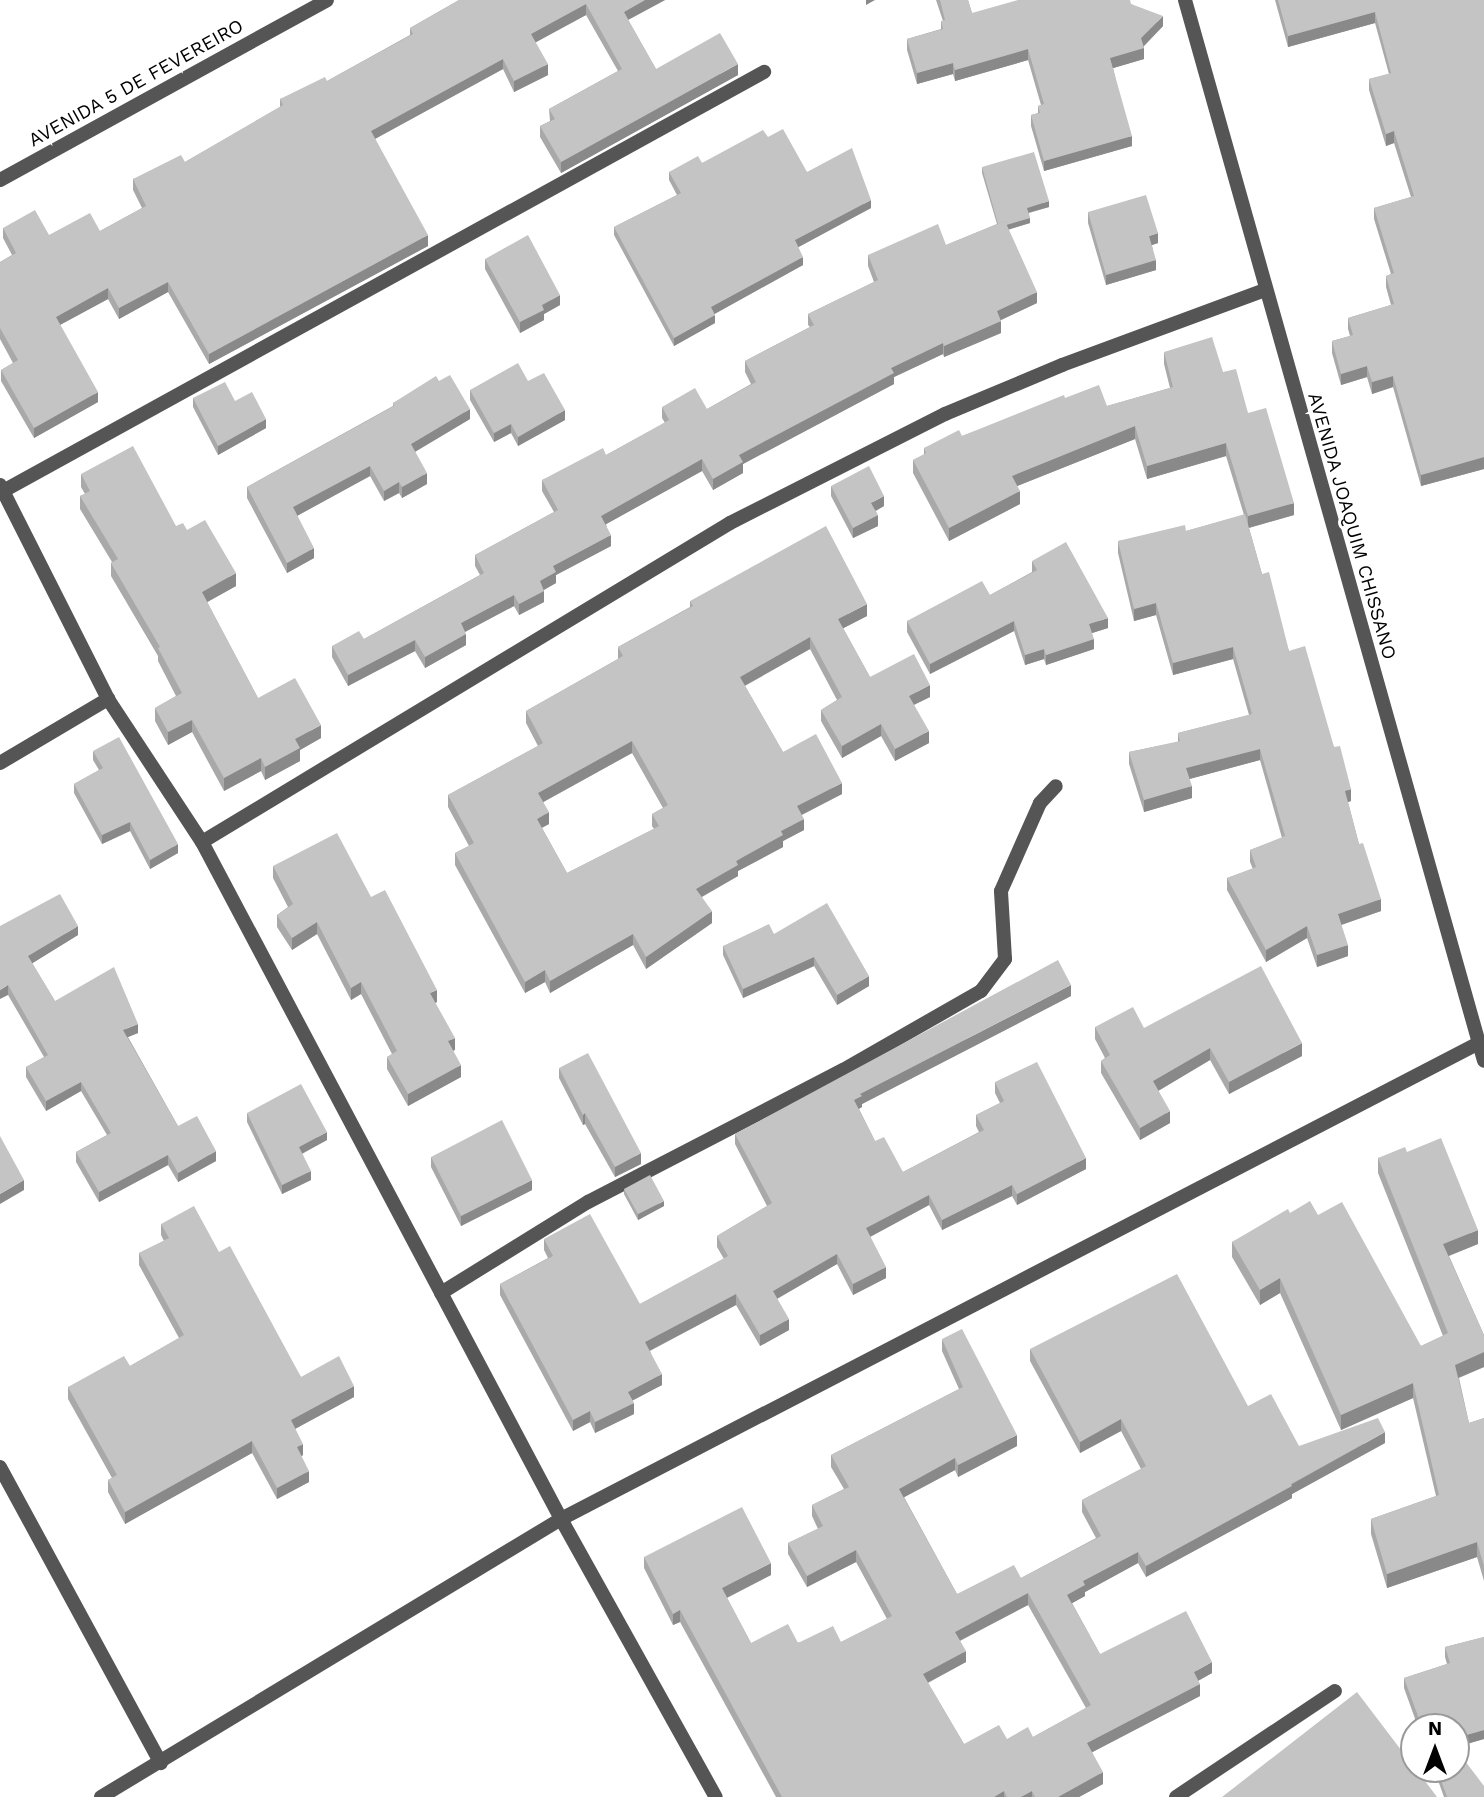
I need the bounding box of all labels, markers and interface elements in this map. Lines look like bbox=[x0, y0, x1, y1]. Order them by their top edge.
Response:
street label: AVENIDA 5 DE FEVEREIRO bbox=[24, 14, 248, 152]
street label: AVENIDA JOAQUIM CHISSANO bbox=[1303, 389, 1401, 663]
north arrow bbox=[1400, 1713, 1470, 1783]
text: N bbox=[1428, 1717, 1442, 1740]

